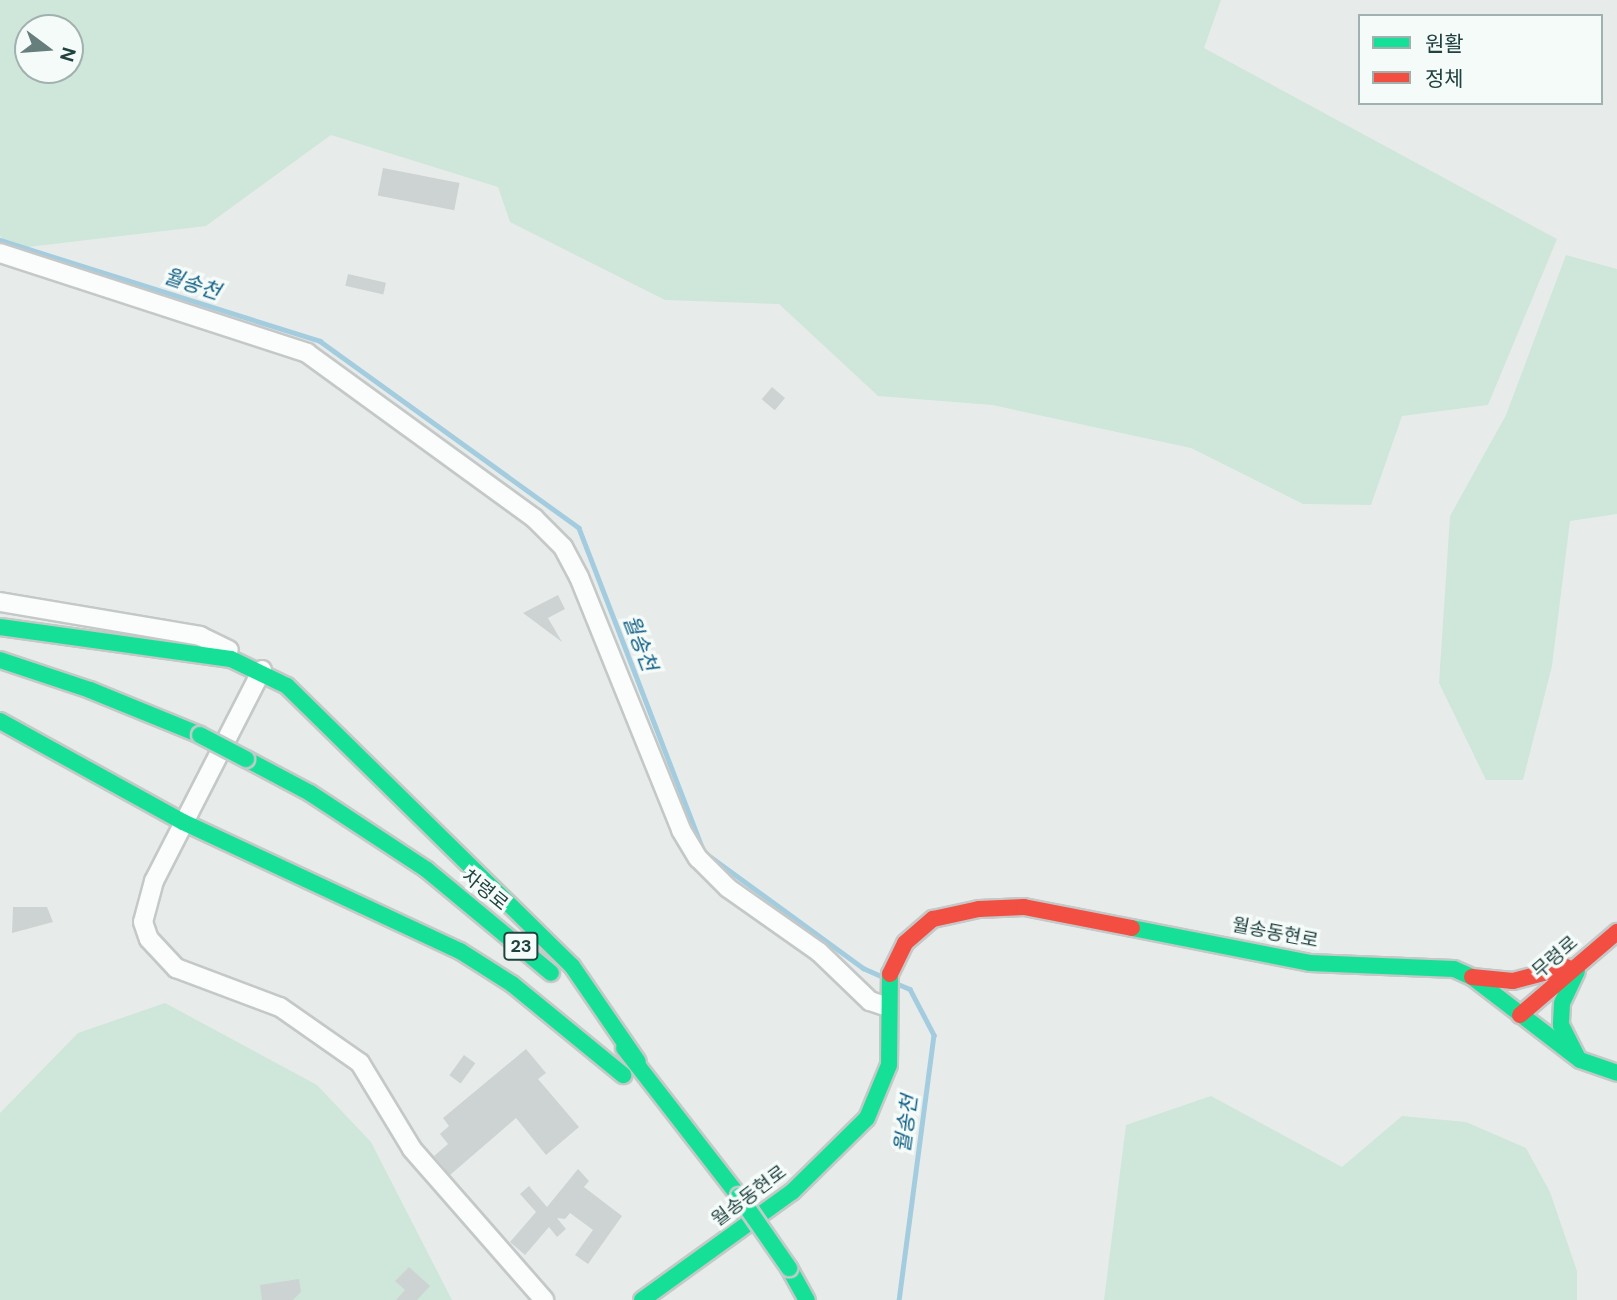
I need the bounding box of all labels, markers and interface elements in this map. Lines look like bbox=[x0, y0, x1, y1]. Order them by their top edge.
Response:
north arrow bbox=[14, 14, 84, 84]
legend bbox=[1358, 14, 1603, 105]
text: 원활 bbox=[1425, 30, 1464, 58]
text: N bbox=[54, 44, 82, 64]
text: 정체 bbox=[1425, 65, 1464, 93]
water label: 월송천 bbox=[161, 263, 223, 305]
water label: 월송천 bbox=[618, 611, 662, 675]
street label: 차령로 bbox=[457, 865, 513, 915]
street label: 월송동현로 bbox=[1230, 913, 1320, 953]
road number: 23 bbox=[502, 931, 540, 960]
street label: 무령로 bbox=[1528, 931, 1582, 983]
water label: 월송천 bbox=[889, 1094, 923, 1154]
street label: 월송동현로 bbox=[707, 1161, 791, 1231]

